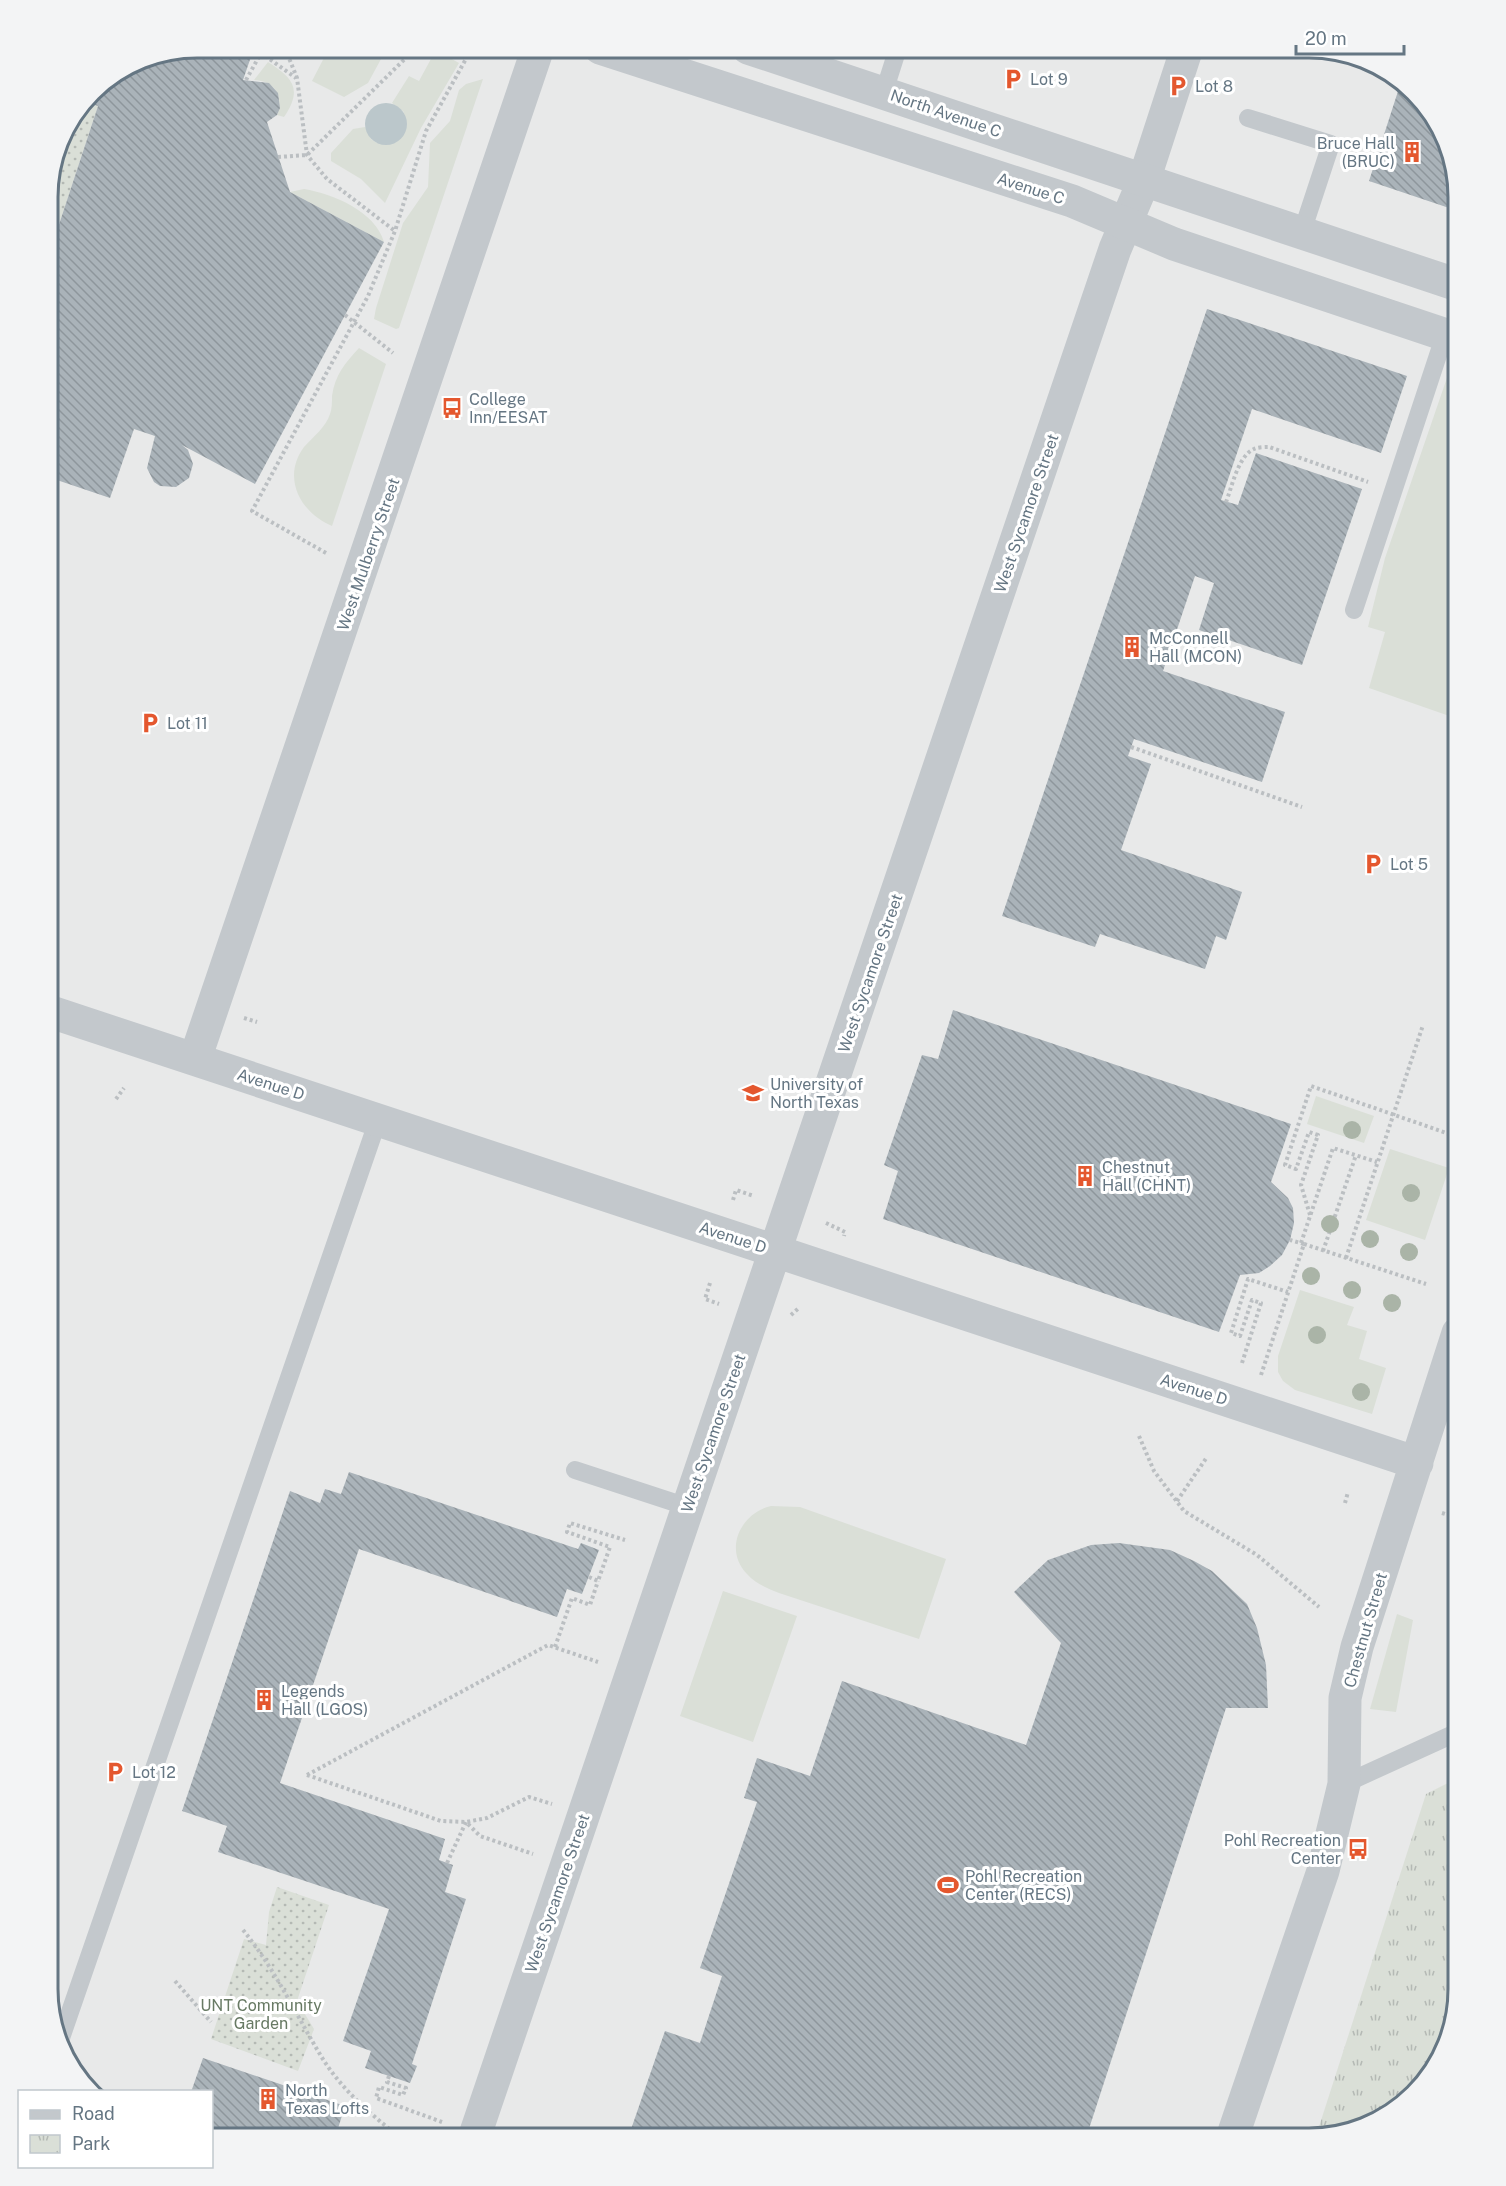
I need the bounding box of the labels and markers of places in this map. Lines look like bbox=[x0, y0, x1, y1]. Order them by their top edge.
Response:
parking icon: Lot 9 bbox=[1001, 67, 1025, 91]
place label: Lot 9 bbox=[1030, 70, 1068, 89]
parking icon: Lot 8 bbox=[1166, 74, 1190, 98]
place label: Lot 8 bbox=[1195, 77, 1233, 96]
place label: Bruce Hall (BRUC) bbox=[1317, 134, 1395, 171]
building icon: Bruce Hall (BRUC) bbox=[1400, 140, 1424, 164]
place label: College Inn/EESAT bbox=[469, 390, 548, 427]
bus stop icon: College Inn/EESAT bbox=[440, 396, 464, 420]
place label: McConnell Hall (MCON) bbox=[1149, 629, 1242, 666]
building icon: McConnell Hall (MCON) bbox=[1120, 635, 1144, 659]
parking icon: Lot 11 bbox=[138, 711, 162, 735]
place label: Lot 11 bbox=[167, 714, 208, 733]
parking icon: Lot 5 bbox=[1361, 852, 1385, 876]
place label: Lot 5 bbox=[1390, 855, 1428, 874]
place label: University of North Texas bbox=[770, 1075, 863, 1112]
school or university icon: University of North Texas bbox=[741, 1081, 765, 1105]
place label: Chestnut Hall (CHNT) bbox=[1102, 1158, 1191, 1195]
building icon: Chestnut Hall (CHNT) bbox=[1073, 1164, 1097, 1188]
place label: Legends Hall (LGOS) bbox=[281, 1682, 368, 1719]
building icon: Legends Hall (LGOS) bbox=[252, 1688, 276, 1712]
parking icon: Lot 12 bbox=[103, 1760, 127, 1784]
place label: Lot 12 bbox=[132, 1763, 176, 1782]
place label: Pohl Recreation Center bbox=[1224, 1831, 1341, 1868]
bus stop icon: Pohl Recreation Center bbox=[1346, 1837, 1370, 1861]
place label: Pohl Recreation Center (RECS) bbox=[965, 1867, 1082, 1904]
sports icon: Pohl Recreation Center (RECS) bbox=[936, 1873, 960, 1897]
place label: North Texas Lofts bbox=[285, 2081, 369, 2118]
building icon: North Texas Lofts bbox=[256, 2087, 280, 2111]

